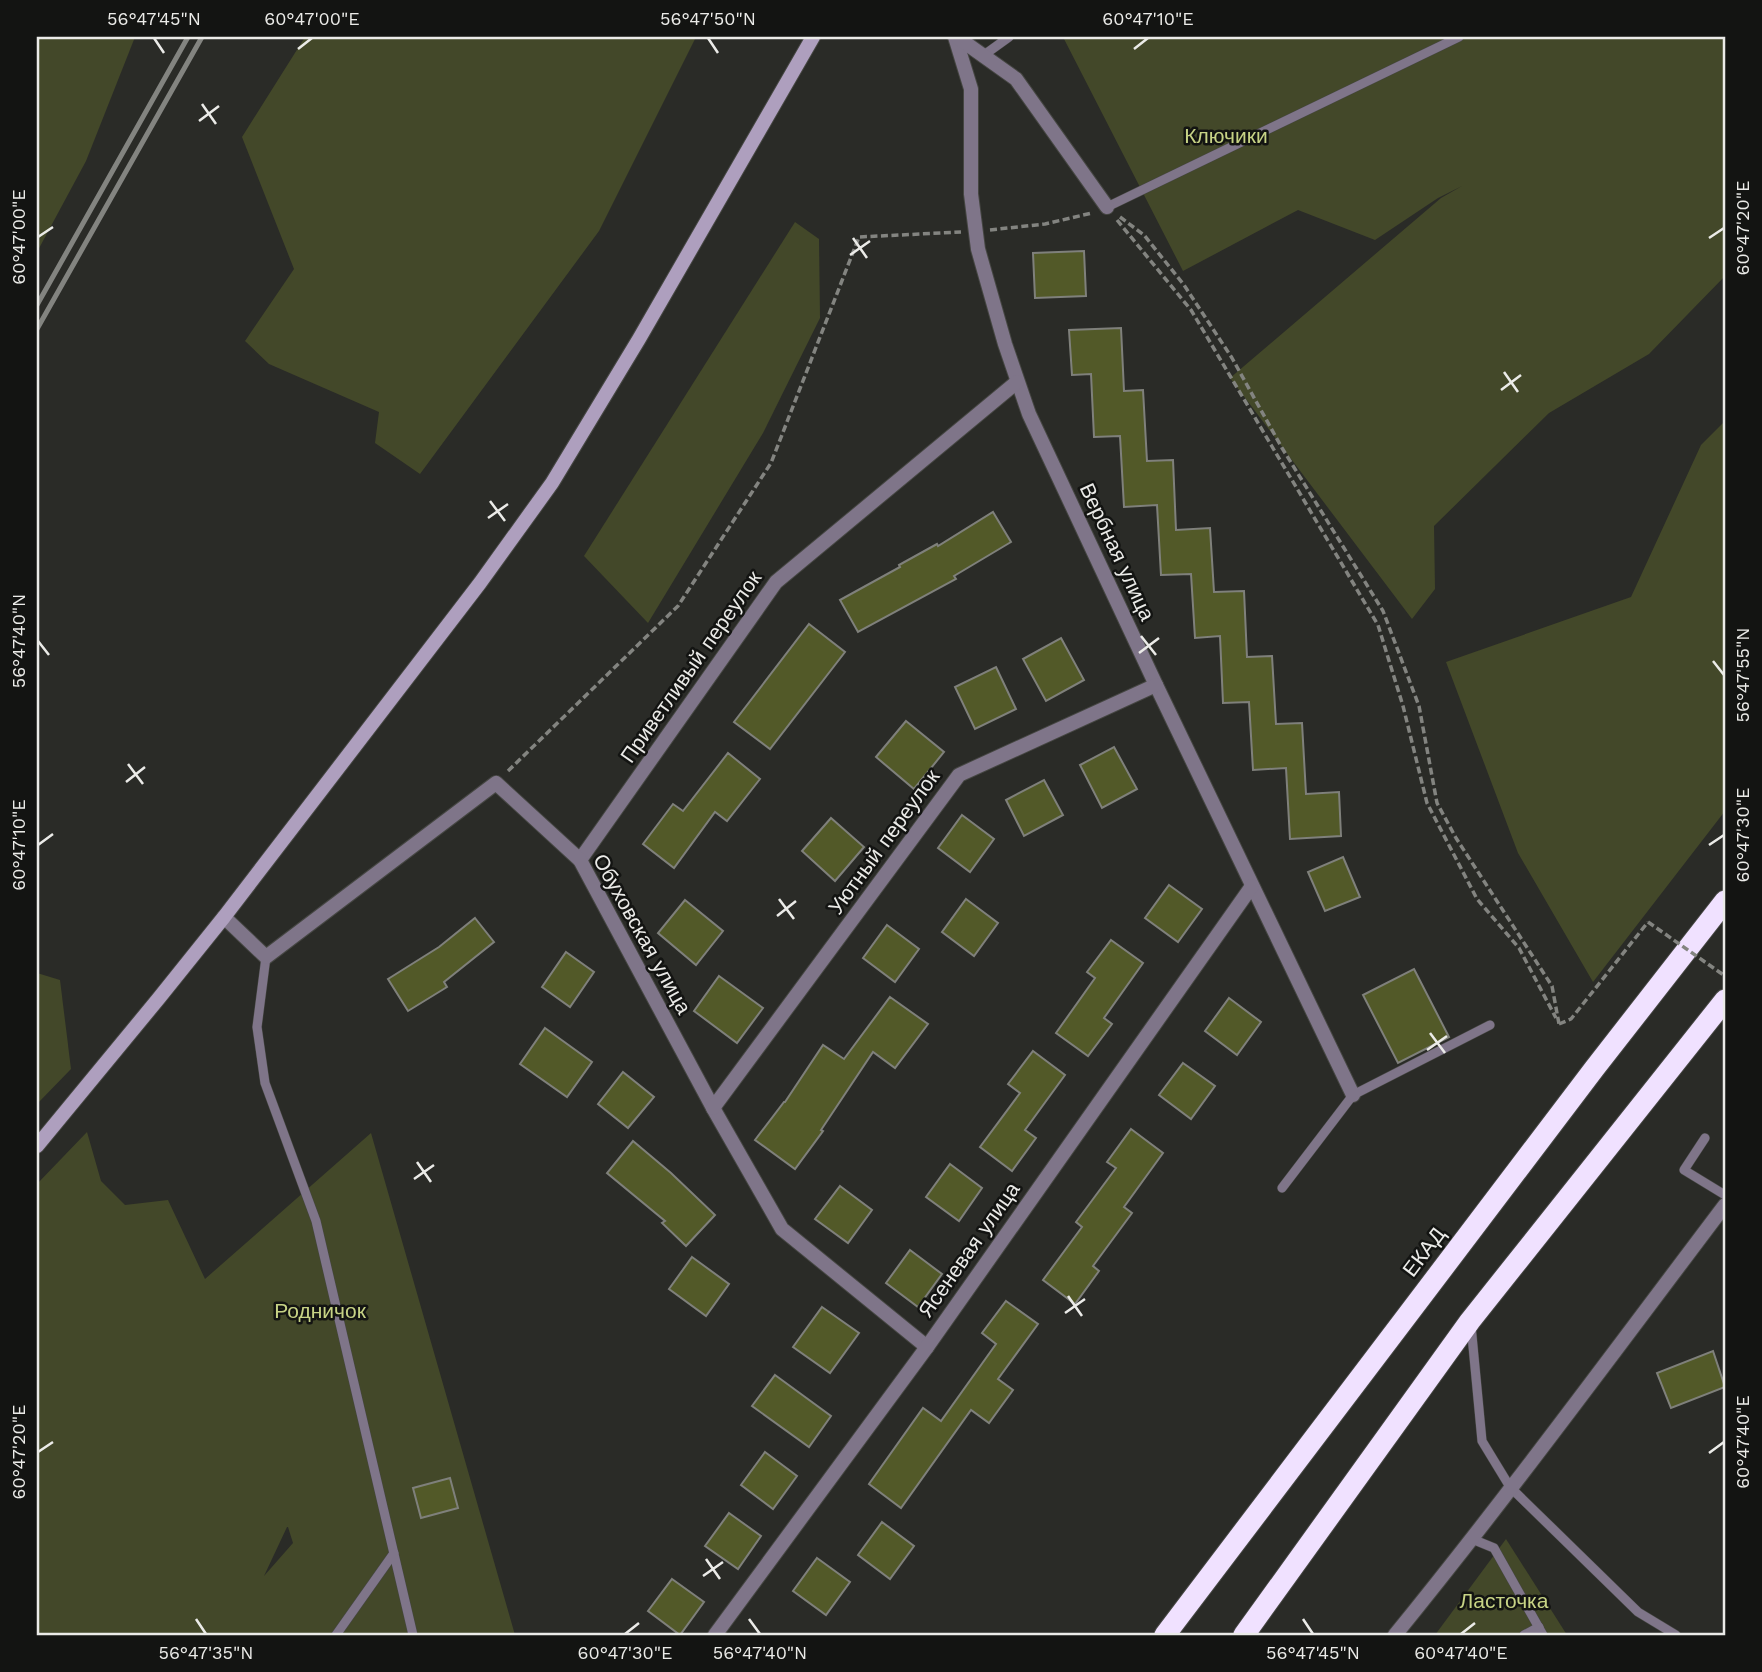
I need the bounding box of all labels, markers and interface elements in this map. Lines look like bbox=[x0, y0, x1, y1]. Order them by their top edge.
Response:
text: 56°47'45"N bbox=[107, 8, 201, 29]
text: 60°47'00"E bbox=[264, 8, 360, 29]
text: 56°47'50"N bbox=[660, 8, 756, 29]
text: 60°47'10"E bbox=[1102, 8, 1194, 29]
park label: Ключики bbox=[1184, 123, 1268, 148]
text: 60°47'20"E bbox=[1732, 181, 1753, 275]
text: 60°47'00"E bbox=[8, 189, 29, 285]
street label: Вербная улица bbox=[1075, 479, 1160, 625]
street label: Приветливый переулок bbox=[615, 565, 767, 767]
text: 56°47'40"N bbox=[8, 594, 29, 688]
text: 56°47'55"N bbox=[1732, 627, 1753, 723]
street label: Уютный переулок bbox=[823, 764, 945, 919]
text: 60°47'30"E bbox=[1732, 788, 1753, 882]
text: 60°47'10"E bbox=[8, 799, 29, 891]
street label: Обуховская улица bbox=[588, 849, 697, 1019]
street label: Ясеневая улица bbox=[913, 1177, 1025, 1322]
street label: ЕКАД bbox=[1397, 1222, 1450, 1281]
park label: Родничок bbox=[274, 1298, 367, 1323]
text: 60°47'40"E bbox=[1732, 1395, 1753, 1489]
text: 60°47'20"E bbox=[8, 1405, 29, 1499]
park label: Ласточка bbox=[1460, 1588, 1549, 1613]
text: 56°47'35"N bbox=[158, 1642, 254, 1663]
text: 60°47'30"E bbox=[578, 1642, 672, 1663]
text: 56°47'40"N bbox=[713, 1642, 807, 1663]
text: 56°47'45"N bbox=[1266, 1642, 1360, 1663]
text: 60°47'40"E bbox=[1414, 1642, 1508, 1663]

